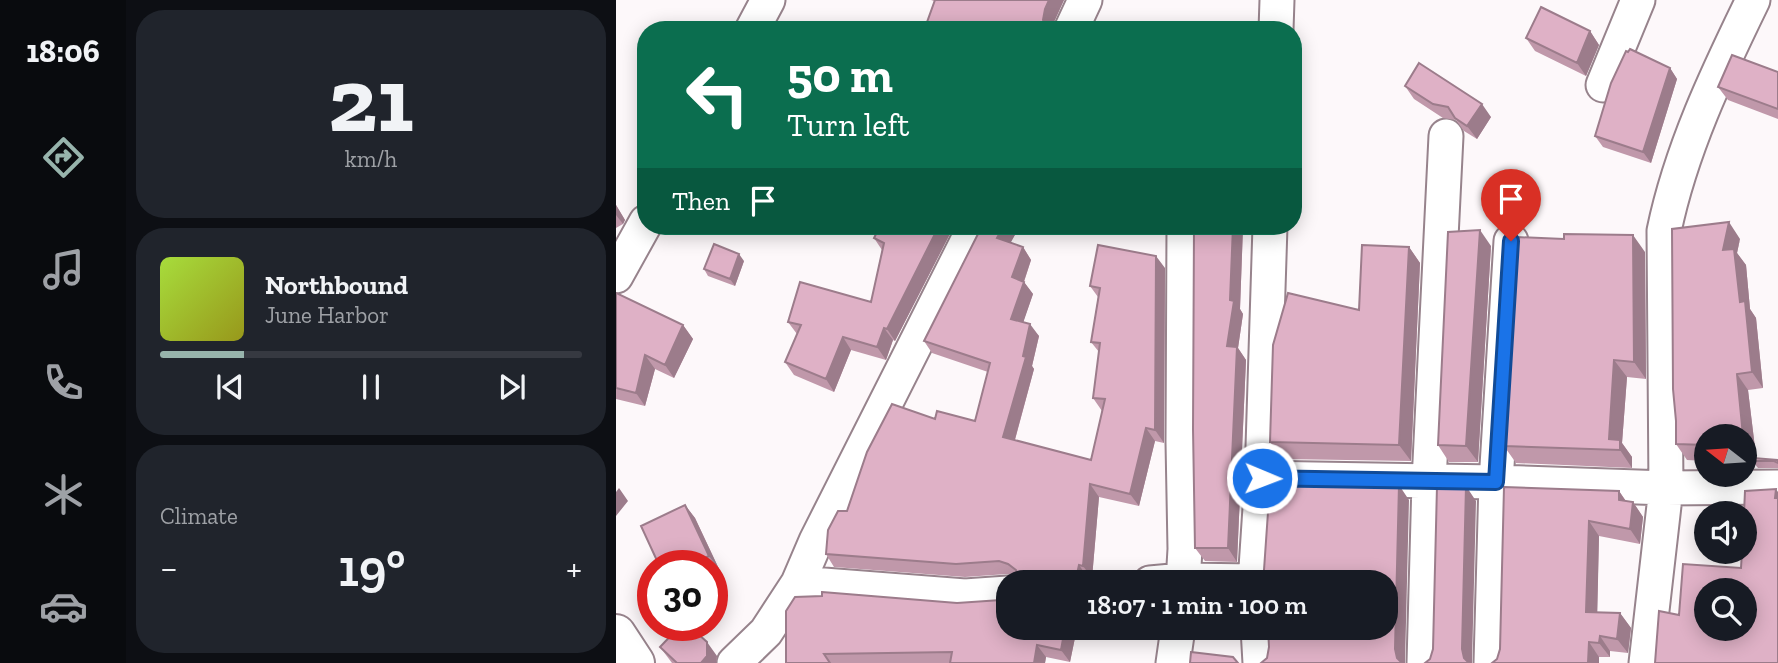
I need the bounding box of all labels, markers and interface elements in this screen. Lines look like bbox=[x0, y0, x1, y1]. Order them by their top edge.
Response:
text: 18:06 bbox=[26, 32, 100, 70]
text: 21 bbox=[328, 45, 414, 154]
text: 50 m bbox=[787, 46, 893, 105]
icon: left bbox=[672, 49, 763, 140]
text: Turn left bbox=[787, 106, 909, 144]
icon: directions bbox=[39, 133, 88, 182]
text: km/h bbox=[345, 145, 397, 173]
pin bbox=[1481, 169, 1541, 241]
icon: arrive bbox=[1492, 180, 1530, 218]
icon: arrive bbox=[744, 182, 782, 220]
text: Then bbox=[672, 185, 730, 217]
icon: music bbox=[39, 245, 88, 294]
text: Northbound bbox=[265, 269, 408, 301]
text: June Harbor bbox=[265, 301, 389, 329]
icon: phone bbox=[39, 358, 88, 407]
icon: previous bbox=[211, 368, 249, 406]
icon: pause bbox=[352, 368, 390, 406]
icon: next bbox=[493, 368, 531, 406]
north arrow bbox=[1694, 424, 1757, 486]
map controls bbox=[1694, 424, 1757, 641]
position arrow bbox=[1225, 441, 1299, 515]
icon: climate bbox=[39, 470, 88, 519]
button: sound bbox=[1694, 501, 1757, 564]
text: Climate bbox=[160, 502, 238, 530]
text: 19° bbox=[338, 537, 406, 599]
text: − bbox=[160, 545, 178, 591]
text: + bbox=[566, 545, 582, 591]
speed limit sign: 30 bbox=[637, 550, 728, 641]
button: search bbox=[1694, 578, 1757, 641]
icon: car bbox=[39, 582, 88, 631]
text: 18:07 · 1 min · 100 m bbox=[1087, 589, 1307, 621]

